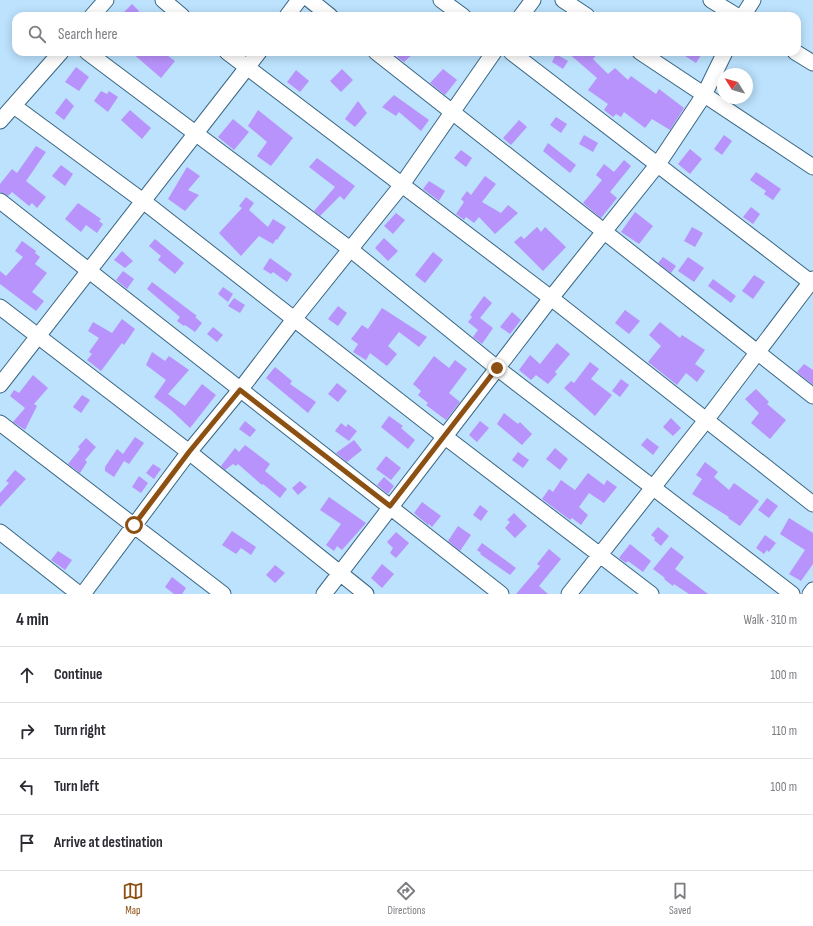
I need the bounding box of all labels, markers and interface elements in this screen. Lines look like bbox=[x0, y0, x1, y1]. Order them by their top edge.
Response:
search box bbox=[12, 12, 801, 56]
icon: search bbox=[26, 23, 48, 45]
text: Search here bbox=[58, 25, 118, 44]
north arrow bbox=[717, 68, 753, 104]
route end bbox=[488, 359, 506, 377]
route start bbox=[125, 516, 143, 534]
text: 4 min bbox=[16, 610, 49, 630]
text: Walk · 310 m bbox=[744, 612, 797, 628]
icon: ahead bbox=[16, 664, 38, 686]
text: Continue bbox=[54, 665, 103, 684]
text: 100 m bbox=[770, 667, 797, 683]
icon: right bbox=[16, 720, 38, 742]
text: Turn right bbox=[54, 721, 106, 740]
text: 110 m bbox=[772, 723, 797, 739]
icon: left bbox=[16, 776, 38, 798]
text: Turn left bbox=[54, 777, 99, 796]
text: 100 m bbox=[770, 779, 797, 795]
icon: arrive bbox=[16, 832, 38, 854]
text: Arrive at destination bbox=[54, 833, 163, 852]
tab: Map bbox=[122, 880, 144, 917]
tab: Directions bbox=[388, 880, 425, 917]
tab: Saved bbox=[669, 880, 691, 917]

